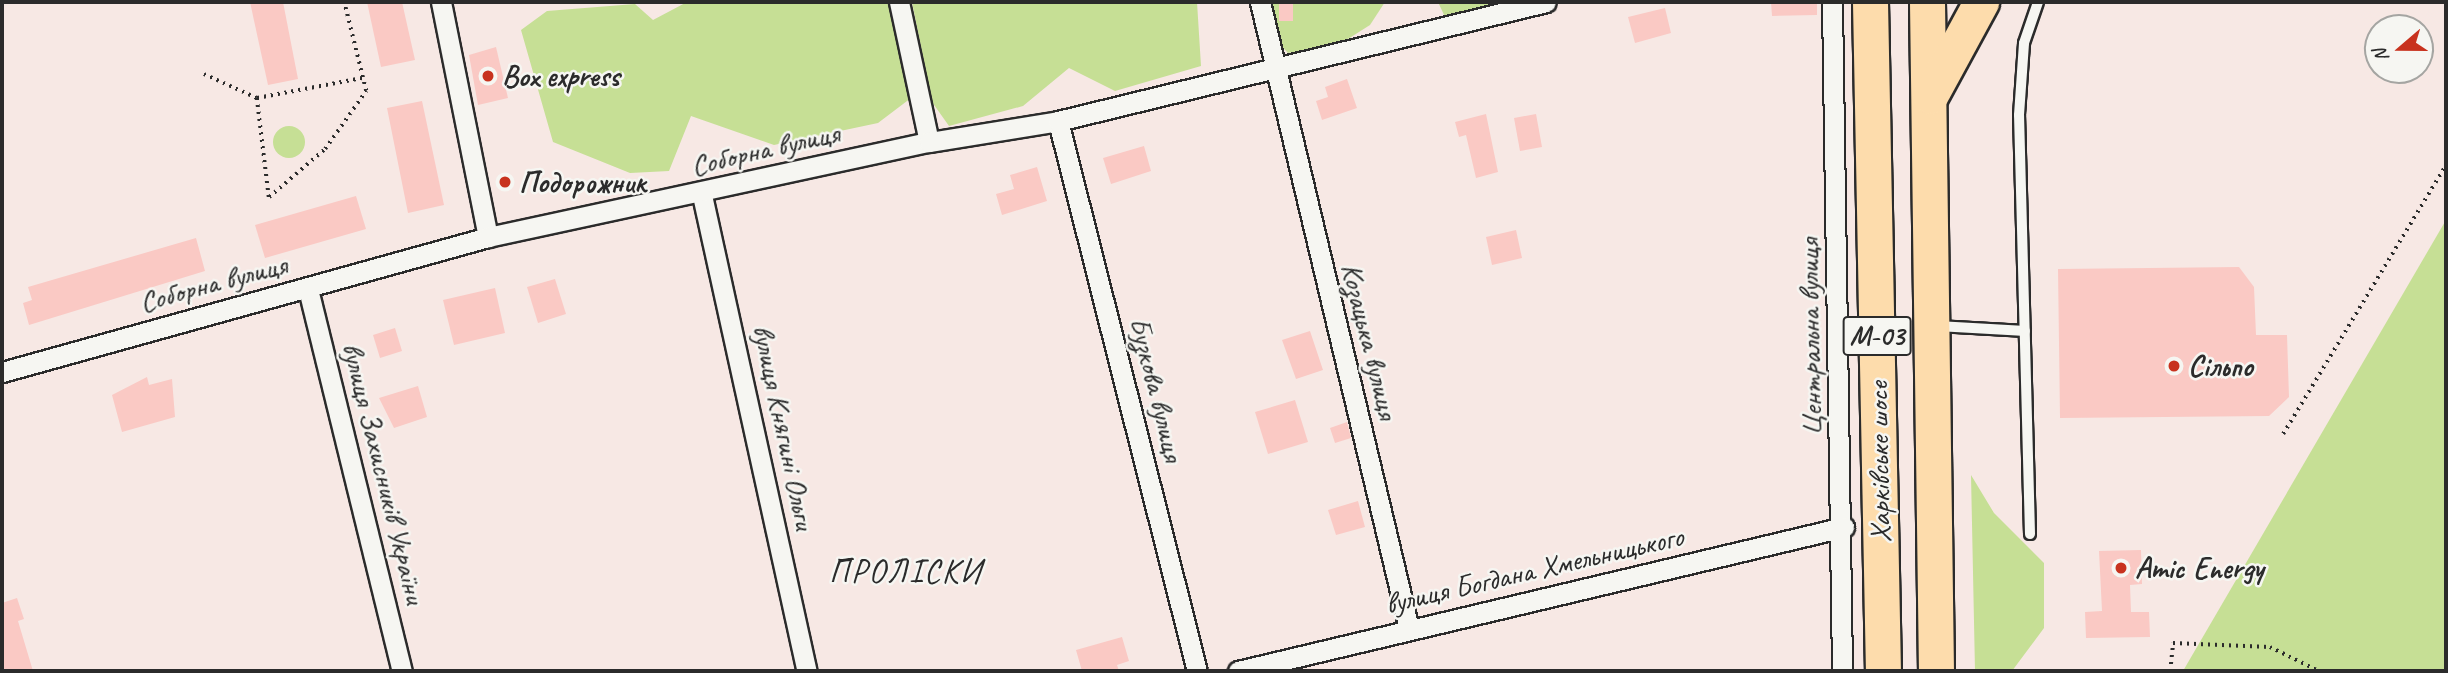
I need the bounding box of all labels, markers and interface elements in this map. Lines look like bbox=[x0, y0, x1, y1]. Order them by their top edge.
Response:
north arrow bbox=[2364, 14, 2434, 84]
text: N bbox=[2368, 46, 2394, 65]
place label: Box express bbox=[502, 58, 620, 94]
marker: Box express bbox=[480, 68, 496, 84]
street label: Соборна вулиця bbox=[687, 114, 843, 184]
place label: Подорожник bbox=[519, 164, 646, 200]
marker: Подорожник bbox=[497, 174, 513, 190]
street label: Центральна вулиця bbox=[1790, 238, 1830, 436]
street label: Соборна вулиця bbox=[135, 246, 291, 320]
street label: Козацька вулиця bbox=[1333, 260, 1407, 422]
road number: М-03 bbox=[1842, 312, 1912, 360]
street label: Бузкова вулиця bbox=[1122, 313, 1192, 465]
street label: вулиця Княгині Ольги bbox=[745, 321, 823, 533]
street label: вулиця Захисників України bbox=[334, 339, 434, 607]
place label: Сільпо bbox=[2188, 348, 2253, 384]
marker: Сільпо bbox=[2166, 358, 2182, 374]
street label: Харківське шосе bbox=[1860, 381, 1898, 543]
street label: вулиця Богдана Хмельницького bbox=[1381, 518, 1687, 622]
place label: Amic Energy bbox=[2135, 550, 2263, 586]
district label: ПРОЛІСКИ bbox=[830, 552, 982, 592]
marker: Amic Energy bbox=[2113, 560, 2129, 576]

